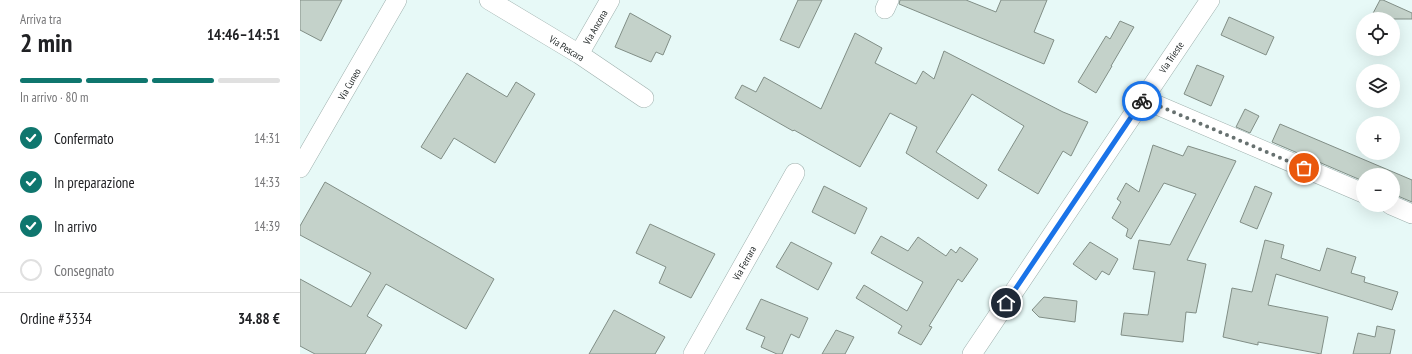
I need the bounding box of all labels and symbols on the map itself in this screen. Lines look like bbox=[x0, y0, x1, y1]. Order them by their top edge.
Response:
street label: Via Ancona bbox=[580, 8, 611, 48]
street label: Via Pescara bbox=[546, 32, 587, 64]
street label: Via Trieste bbox=[1156, 39, 1187, 76]
street label: Via Cuneo bbox=[335, 66, 364, 103]
courier bbox=[1122, 81, 1162, 121]
pin bbox=[1287, 151, 1321, 185]
street label: Via Ferrara bbox=[729, 244, 759, 284]
pin bbox=[989, 286, 1023, 320]

